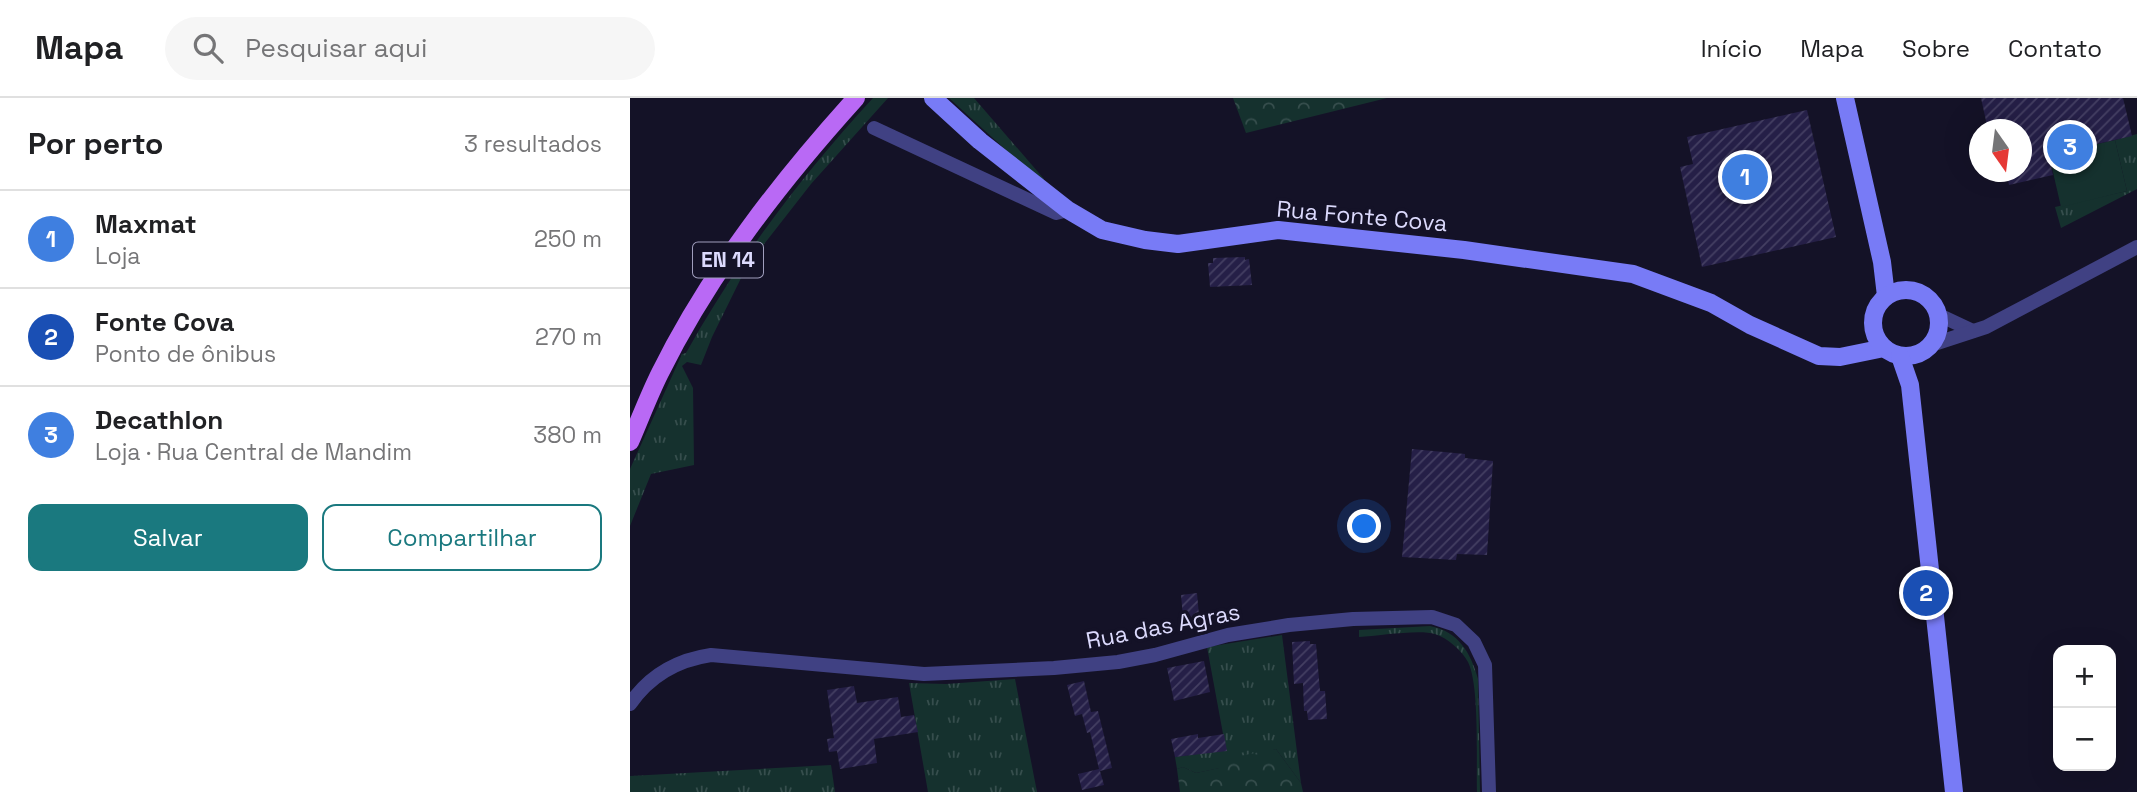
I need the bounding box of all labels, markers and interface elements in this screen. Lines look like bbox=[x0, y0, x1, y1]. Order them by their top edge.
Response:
search box bbox=[165, 17, 655, 80]
text: Mapa bbox=[35, 27, 123, 69]
icon: search bbox=[189, 29, 227, 67]
text: Pesquisar aqui bbox=[245, 31, 427, 65]
text: Início bbox=[1701, 33, 1762, 64]
text: Mapa bbox=[1800, 33, 1864, 64]
text: Sobre bbox=[1902, 33, 1970, 64]
text: Contato bbox=[2008, 33, 2102, 64]
north arrow bbox=[1969, 119, 2032, 182]
pin: 3 bbox=[2047, 121, 2093, 173]
text: Por perto bbox=[28, 124, 163, 163]
text: 3 resultados bbox=[464, 129, 602, 159]
pin: 1 bbox=[1722, 151, 1768, 203]
street label: Rua Fonte Cova bbox=[1275, 194, 1449, 238]
text: Maxmat bbox=[95, 207, 197, 241]
text: 1 bbox=[46, 224, 56, 254]
text: 250 m bbox=[534, 224, 602, 254]
text: Loja bbox=[95, 241, 141, 271]
road number: EN 14 bbox=[693, 242, 763, 278]
text: Fonte Cova bbox=[95, 305, 235, 339]
text: 2 bbox=[44, 322, 58, 352]
text: 270 m bbox=[535, 322, 602, 352]
text: Ponto de ônibus bbox=[95, 339, 276, 369]
text: Decathlon bbox=[95, 403, 223, 437]
text: 3 bbox=[44, 420, 58, 450]
text: 380 m bbox=[533, 420, 602, 450]
text: Loja · Rua Central de Mandim bbox=[95, 437, 412, 467]
button: Salvar bbox=[28, 504, 308, 571]
button: Compartilhar bbox=[322, 504, 602, 571]
your location bbox=[1347, 509, 1381, 543]
pin: 2 bbox=[1903, 567, 1949, 619]
street label: Rua das Agras bbox=[1083, 596, 1243, 656]
map controls bbox=[2053, 645, 2116, 771]
button: + bbox=[2053, 645, 2116, 708]
button: − bbox=[2053, 708, 2116, 771]

